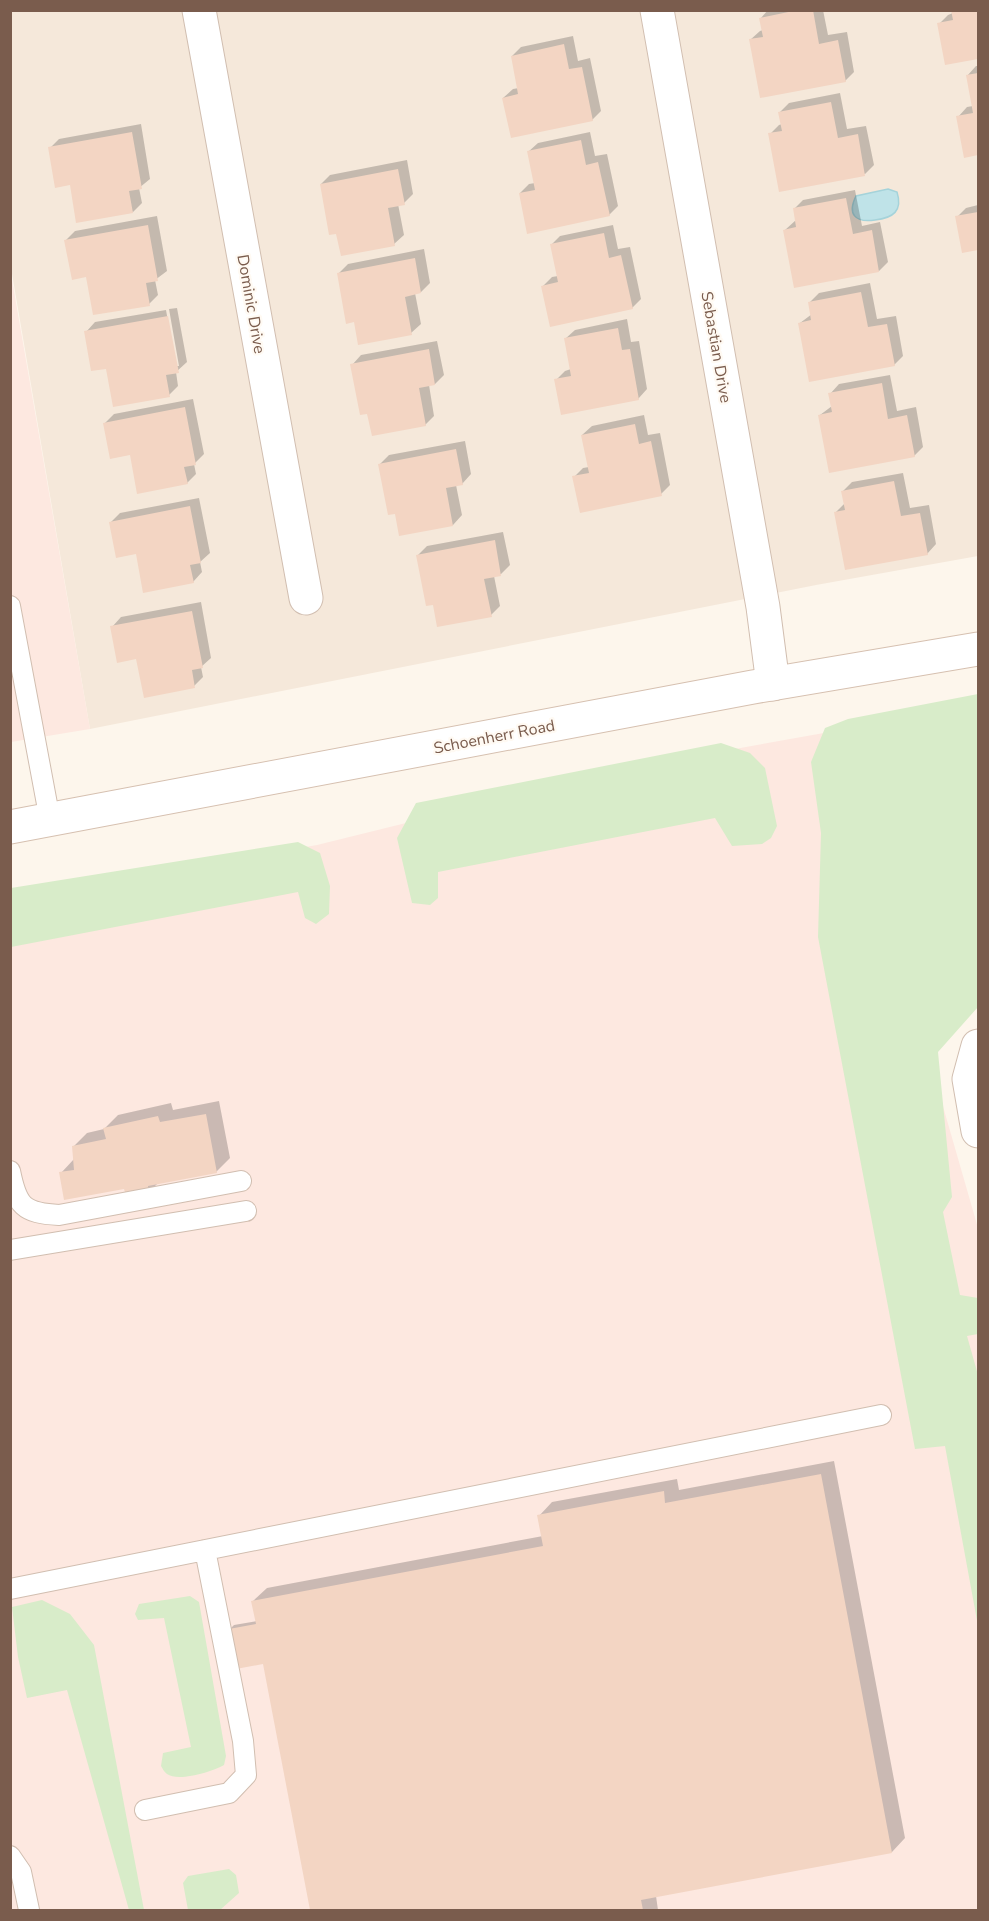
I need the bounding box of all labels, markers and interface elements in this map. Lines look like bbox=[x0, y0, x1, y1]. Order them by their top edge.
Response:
street label: Dominic Drive bbox=[231, 253, 271, 356]
street label: Sebastian Drive bbox=[695, 290, 737, 405]
street label: Schoenherr Road bbox=[432, 714, 557, 760]

